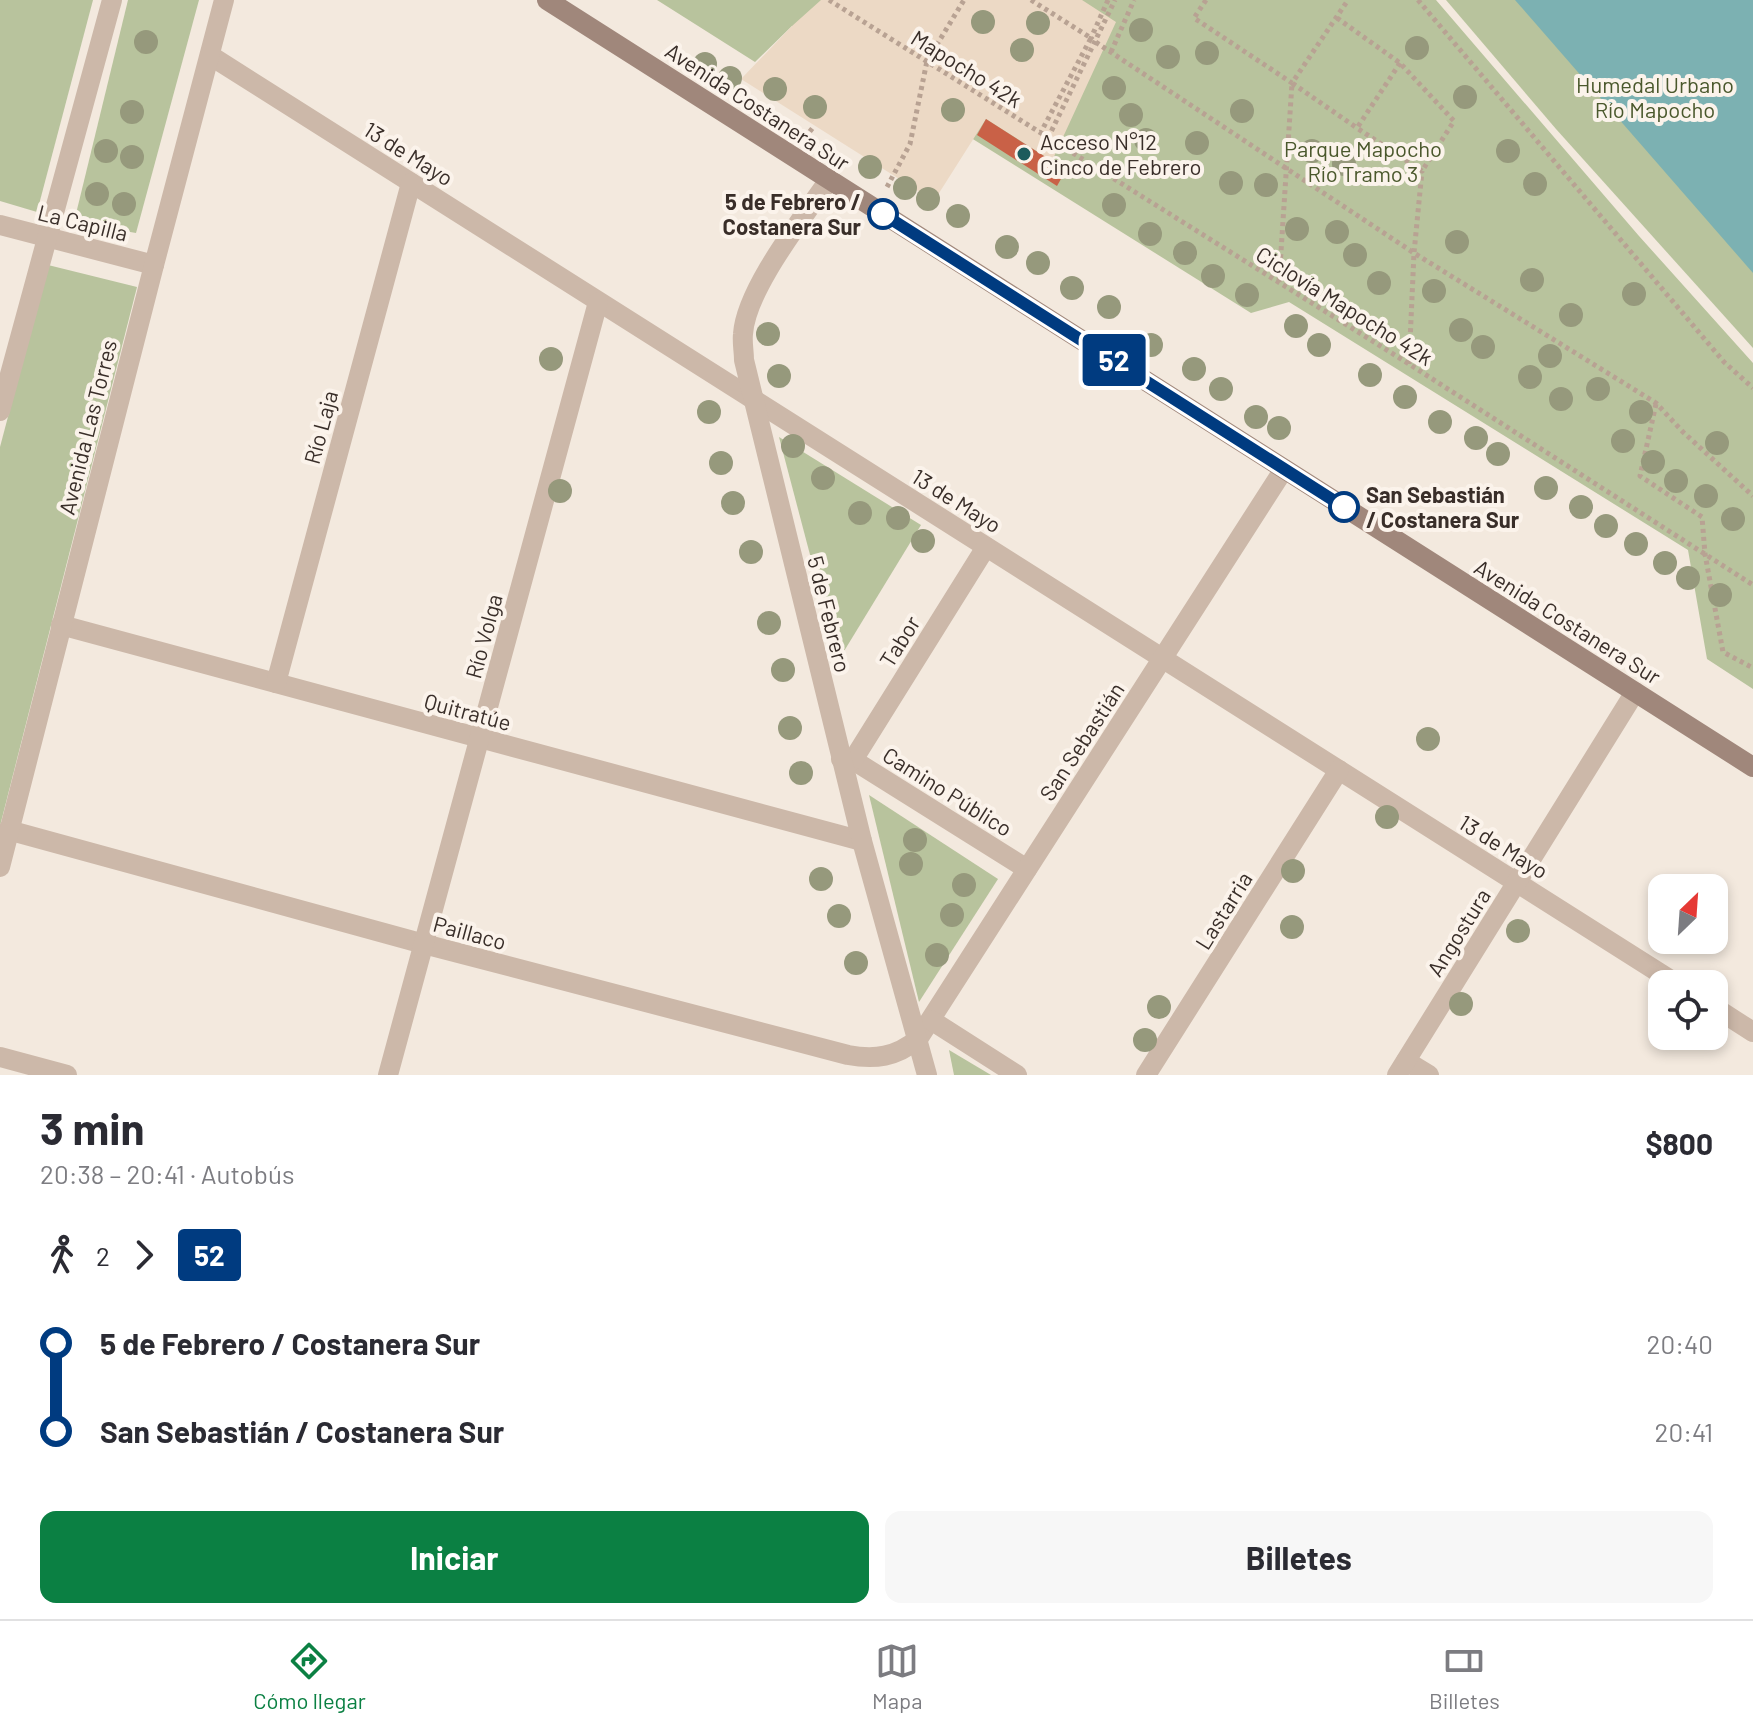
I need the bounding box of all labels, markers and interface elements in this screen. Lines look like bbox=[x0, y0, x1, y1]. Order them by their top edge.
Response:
street label: Mapocho 42k bbox=[907, 24, 1027, 112]
street label: Avenida Costanera Sur bbox=[661, 37, 855, 175]
park label: Humedal Urbano Río Mapocho bbox=[1576, 71, 1734, 122]
street label: 13 de Mayo bbox=[360, 115, 458, 191]
place label: Acceso N°12 Cinco de Febrero bbox=[1040, 128, 1201, 179]
park label: Parque Mapocho Río Tramo 3 bbox=[1284, 135, 1442, 186]
marker: Acceso N°12 Cinco de Febrero bbox=[1015, 145, 1033, 163]
place label: 5 de Febrero / Costanera Sur bbox=[723, 188, 862, 239]
street label: La Capilla bbox=[35, 198, 131, 246]
marker: 5 de Febrero / Costanera Sur bbox=[868, 199, 898, 229]
street label: Ciclovía Mapocho 42k bbox=[1252, 240, 1438, 370]
line badge: 52 bbox=[1078, 334, 1150, 386]
street label: Avenida Las Torres bbox=[53, 337, 121, 517]
text: 52 bbox=[1099, 343, 1129, 377]
street label: Río Laja bbox=[298, 387, 342, 467]
street label: 13 de Mayo bbox=[908, 462, 1006, 538]
place label: San Sebastián / Costanera Sur bbox=[1366, 481, 1520, 532]
marker: San Sebastián / Costanera Sur bbox=[1329, 492, 1359, 522]
street label: 5 de Febrero bbox=[803, 553, 857, 675]
street label: Avenida Costanera Sur bbox=[1470, 553, 1666, 689]
street label: Río Volga bbox=[459, 591, 507, 681]
street label: Tabor bbox=[873, 611, 925, 671]
street label: San Sebastián bbox=[1033, 677, 1129, 805]
street label: Quitratúe bbox=[422, 687, 514, 735]
street label: Camino Público bbox=[879, 741, 1017, 841]
street label: 13 de Mayo bbox=[1455, 808, 1553, 884]
street label: Lastarria bbox=[1189, 866, 1257, 954]
north arrow bbox=[1648, 874, 1728, 954]
map controls bbox=[1648, 874, 1728, 1050]
street label: Angostura bbox=[1421, 883, 1495, 981]
street label: Paillaco bbox=[431, 910, 509, 954]
button: locate bbox=[1648, 970, 1728, 1050]
text: 3 min bbox=[40, 1101, 145, 1154]
text: $800 bbox=[1645, 1125, 1713, 1161]
text: 20:38 – 20:41 · Autobús bbox=[40, 1158, 295, 1189]
icon: walk bbox=[40, 1233, 84, 1277]
icon: forward bbox=[122, 1233, 166, 1277]
text: 52 bbox=[194, 1238, 225, 1272]
text: 2 bbox=[96, 1240, 110, 1271]
text: 5 de Febrero / Costanera Sur bbox=[100, 1325, 480, 1361]
text: 20:40 bbox=[1647, 1328, 1713, 1359]
text: San Sebastián / Costanera Sur bbox=[100, 1413, 504, 1449]
text: 20:41 bbox=[1655, 1416, 1713, 1447]
button: Iniciar bbox=[40, 1511, 869, 1603]
button: Billetes bbox=[885, 1511, 1713, 1603]
tab: Cómo llegar bbox=[253, 1639, 366, 1713]
tab: Mapa bbox=[872, 1639, 922, 1713]
tab: Billetes bbox=[1429, 1639, 1500, 1713]

